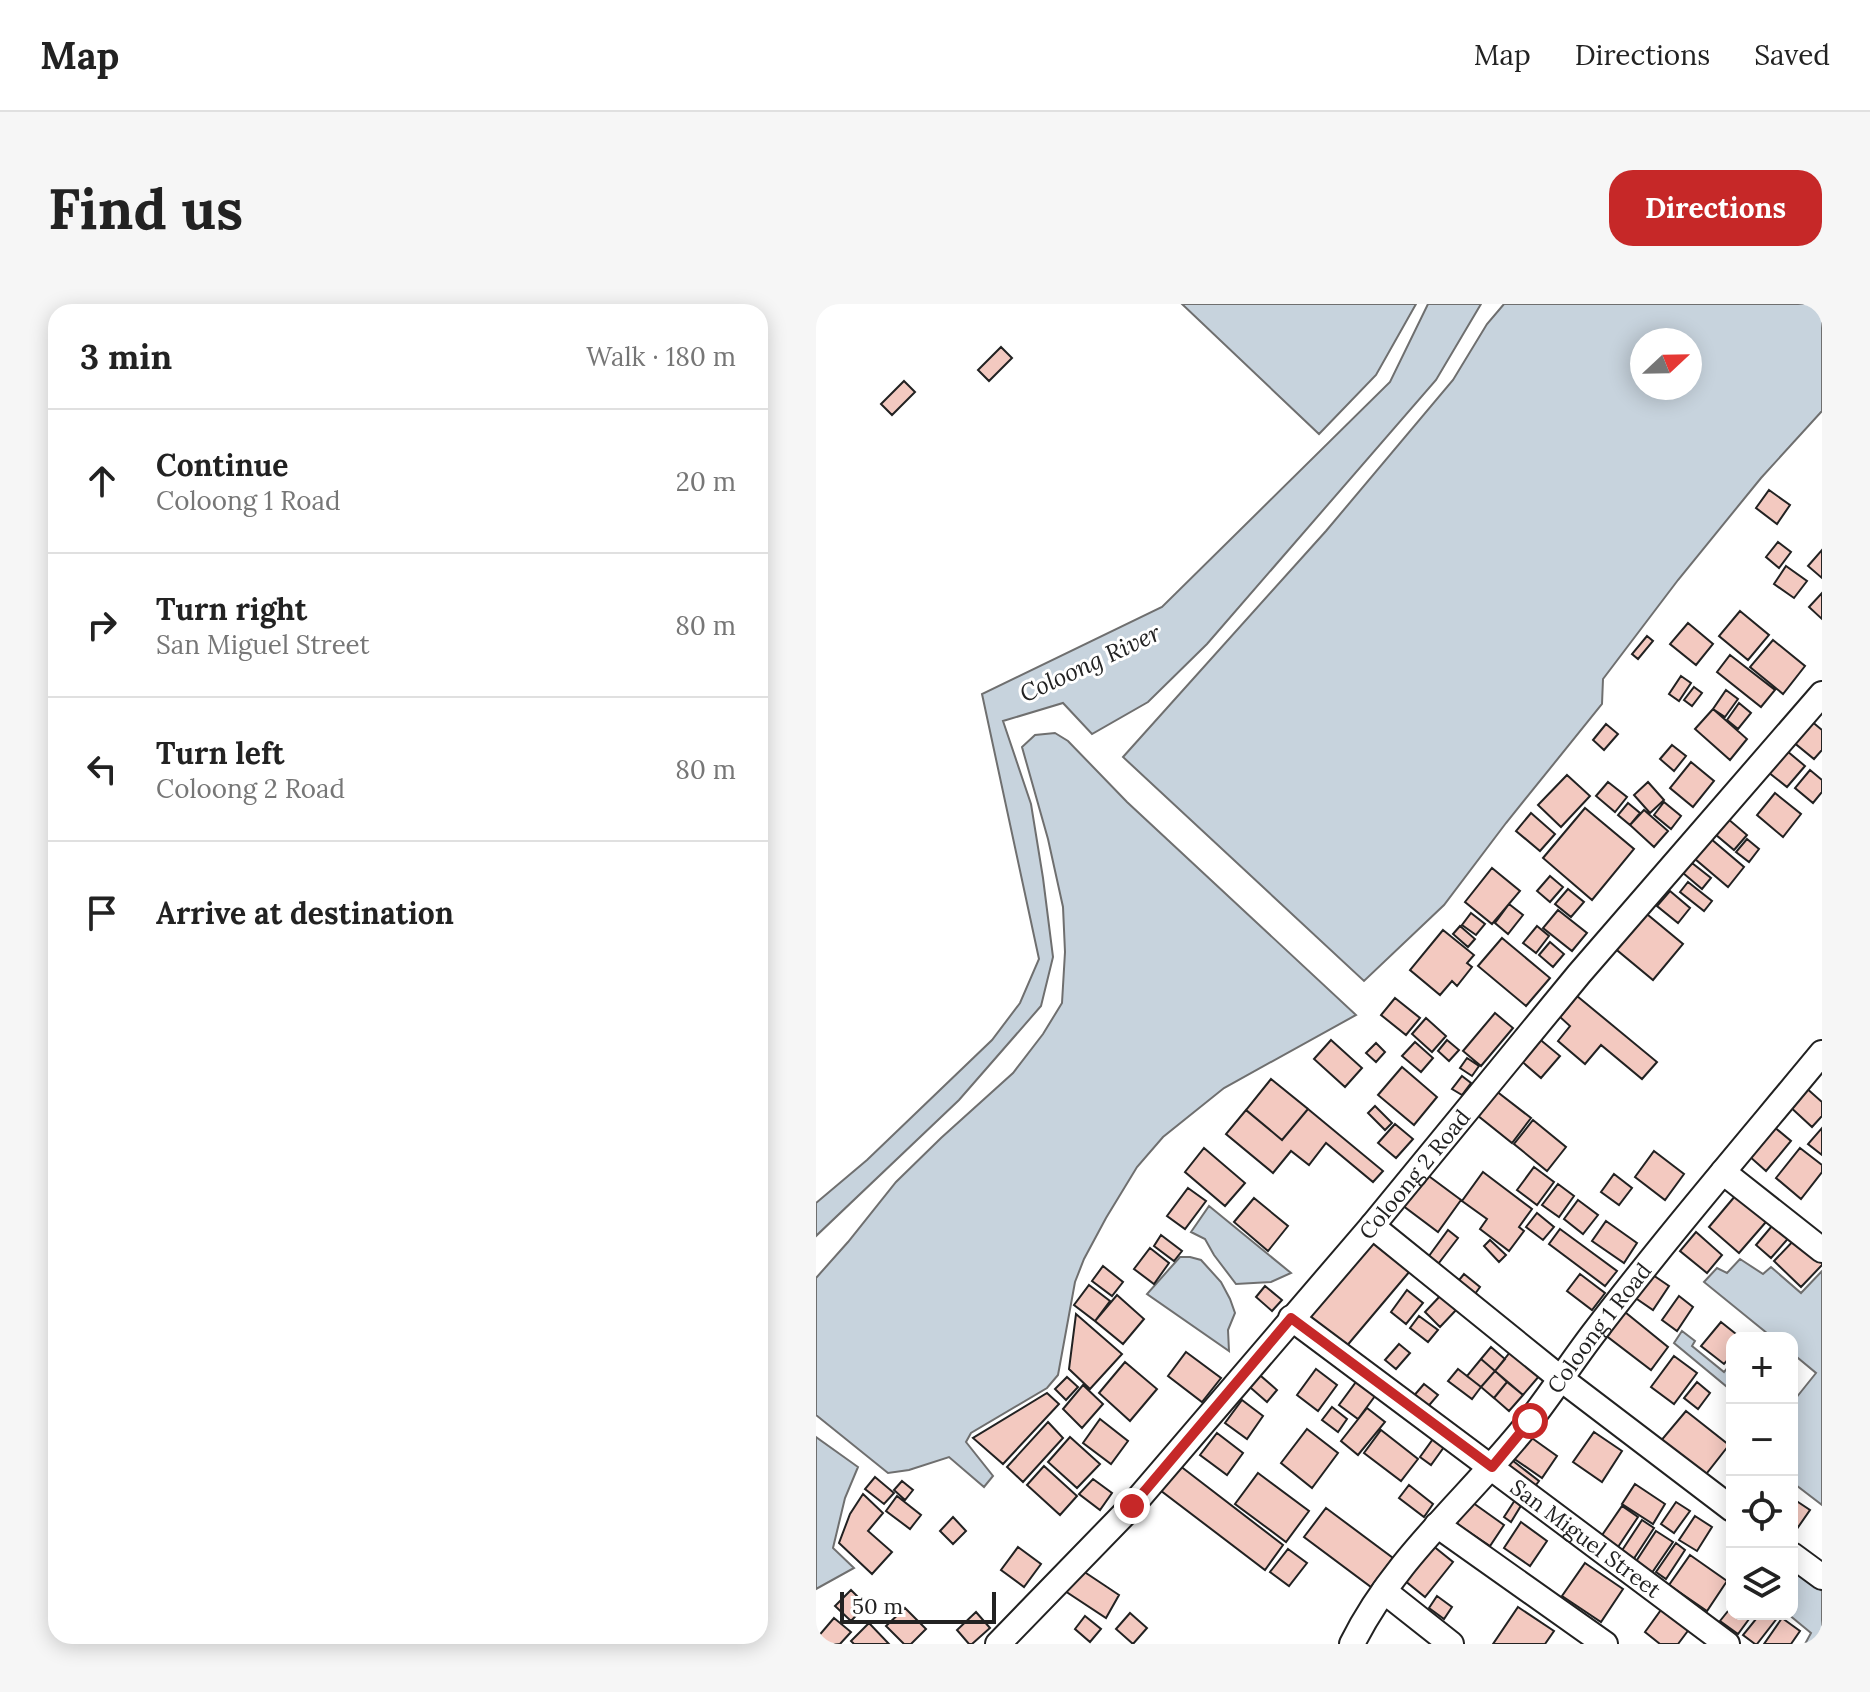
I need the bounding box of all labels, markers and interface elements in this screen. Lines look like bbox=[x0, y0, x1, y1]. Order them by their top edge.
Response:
text: Map bbox=[40, 31, 119, 79]
text: Map bbox=[1474, 37, 1531, 73]
text: Directions bbox=[1575, 37, 1710, 73]
text: Saved bbox=[1754, 37, 1830, 73]
button: Directions bbox=[1609, 170, 1822, 246]
text: Find us bbox=[48, 173, 243, 244]
north arrow bbox=[1630, 328, 1702, 400]
text: 3 min bbox=[80, 335, 172, 378]
text: Walk · 180 m bbox=[586, 340, 736, 373]
text: Continue bbox=[156, 446, 288, 484]
icon: ahead bbox=[80, 459, 124, 503]
text: 20 m bbox=[676, 465, 736, 498]
text: Coloong 1 Road bbox=[156, 484, 341, 517]
text: Turn right bbox=[156, 590, 307, 628]
icon: right bbox=[80, 603, 124, 647]
text: 80 m bbox=[675, 609, 736, 642]
water label: Coloong River bbox=[1015, 617, 1166, 709]
text: San Miguel Street bbox=[156, 628, 370, 661]
text: Turn left bbox=[156, 734, 284, 772]
icon: left bbox=[80, 747, 124, 791]
text: 80 m bbox=[675, 753, 736, 786]
text: Coloong 2 Road bbox=[156, 772, 345, 805]
icon: arrive bbox=[80, 891, 124, 935]
text: Arrive at destination bbox=[156, 894, 454, 932]
street label: Coloong 2 Road bbox=[1353, 1104, 1476, 1245]
street label: Coloong 1 Road bbox=[1541, 1257, 1657, 1399]
map controls bbox=[1726, 1332, 1798, 1620]
button: + bbox=[1726, 1332, 1798, 1404]
route start bbox=[1512, 1403, 1548, 1439]
button: − bbox=[1726, 1404, 1798, 1476]
street label: San Miguel Street bbox=[1505, 1473, 1667, 1604]
button: locate bbox=[1726, 1476, 1798, 1548]
route end bbox=[1114, 1488, 1150, 1524]
button: layers bbox=[1726, 1548, 1798, 1620]
scale bar bbox=[840, 1588, 996, 1624]
text: 50 m bbox=[852, 1592, 903, 1620]

